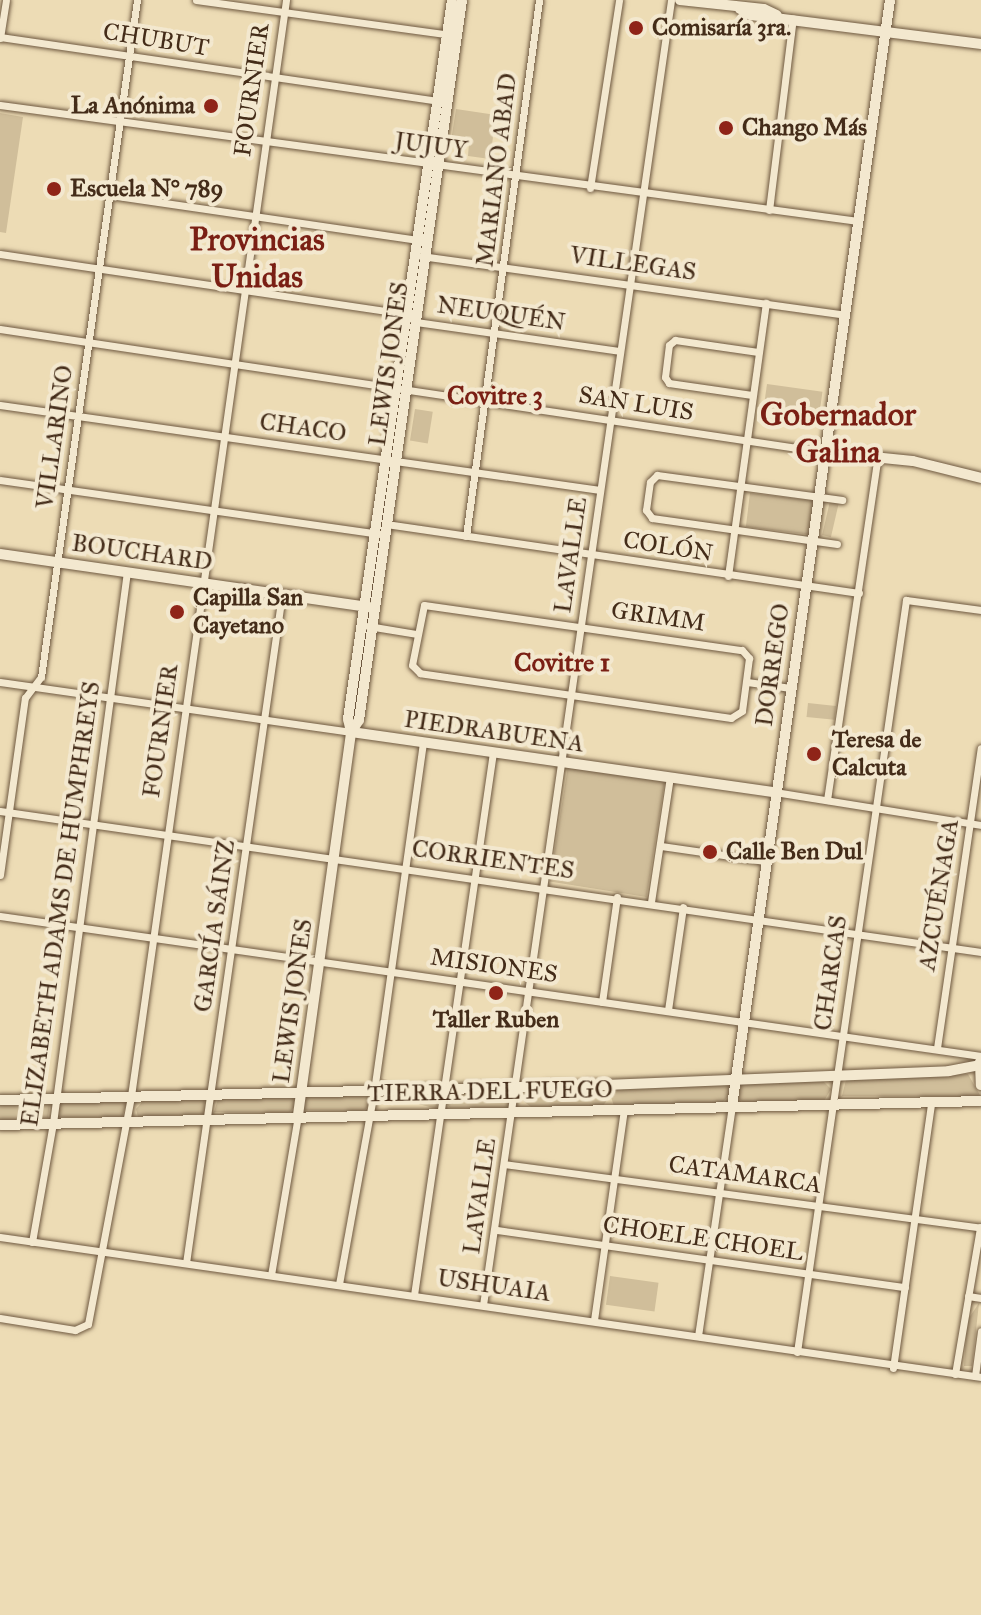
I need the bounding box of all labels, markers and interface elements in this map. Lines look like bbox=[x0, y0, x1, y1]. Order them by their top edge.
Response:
place label: Comisaría 3ra. bbox=[652, 14, 791, 42]
street label: CHUBUT bbox=[101, 17, 211, 63]
marker: Comisaría 3ra. bbox=[627, 19, 645, 37]
street label: FOURNIER bbox=[228, 22, 276, 158]
street label: MARIANO ABAD bbox=[471, 71, 523, 269]
place label: La Anónima bbox=[71, 92, 195, 120]
marker: La Anónima bbox=[202, 97, 220, 115]
place label: Chango Más bbox=[742, 114, 867, 142]
marker: Chango Más bbox=[717, 119, 735, 137]
street label: JUJUY bbox=[393, 127, 469, 165]
place label: Escuela N° 789 bbox=[70, 175, 223, 203]
marker: Escuela N° 789 bbox=[45, 180, 63, 198]
district label: Provincias Unidas bbox=[189, 222, 325, 297]
street label: VILLEGAS bbox=[568, 241, 698, 287]
street label: LEWIS JONES bbox=[363, 280, 415, 448]
street label: NEUQUÉN bbox=[435, 291, 567, 337]
street label: VILLARINO bbox=[31, 363, 79, 511]
district label: Covitre 3 bbox=[447, 380, 543, 412]
street label: SAN LUIS bbox=[577, 381, 695, 427]
district label: Gobernador Galina bbox=[760, 397, 916, 472]
street label: CHACO bbox=[258, 408, 348, 448]
street label: LAVALLE bbox=[549, 495, 593, 615]
street label: COLÓN bbox=[621, 526, 715, 568]
street label: BOUCHARD bbox=[70, 529, 214, 577]
place label: Capilla San Cayetano bbox=[193, 584, 303, 640]
street label: GRIMM bbox=[609, 596, 707, 638]
street label: DORREGO bbox=[750, 602, 796, 728]
marker: Capilla San Cayetano bbox=[168, 603, 186, 621]
district label: Covitre 1 bbox=[514, 647, 610, 679]
street label: FOURNIER bbox=[137, 663, 185, 799]
street label: ELIZABETH ADAMS DE HUMPHREYS bbox=[16, 680, 106, 1128]
street label: PIEDRABUENA bbox=[402, 705, 586, 759]
place label: Teresa de Calcuta bbox=[832, 726, 921, 782]
marker: Teresa de Calcuta bbox=[803, 743, 825, 765]
street label: AZCUÉNAGA bbox=[913, 817, 965, 973]
street label: CORRIENTES bbox=[410, 834, 576, 886]
street label: GARCÍA SÁINZ bbox=[189, 838, 241, 1014]
place label: Calle Ben Dul bbox=[726, 838, 863, 866]
marker: Calle Ben Dul bbox=[701, 843, 719, 861]
street label: CHARCAS bbox=[809, 914, 853, 1032]
street label: LEWIS JONES bbox=[267, 917, 319, 1085]
street label: MISIONES bbox=[429, 943, 559, 989]
marker: Taller Ruben bbox=[487, 984, 505, 1002]
place label: Taller Ruben bbox=[433, 1006, 559, 1034]
street label: TIERRA DEL FUEGO bbox=[367, 1075, 613, 1109]
street label: LAVALLE bbox=[458, 1136, 502, 1256]
street label: CATAMARCA bbox=[667, 1150, 823, 1200]
street label: CHOELE CHOEL bbox=[601, 1211, 805, 1267]
street label: USHUAIA bbox=[435, 1264, 553, 1308]

